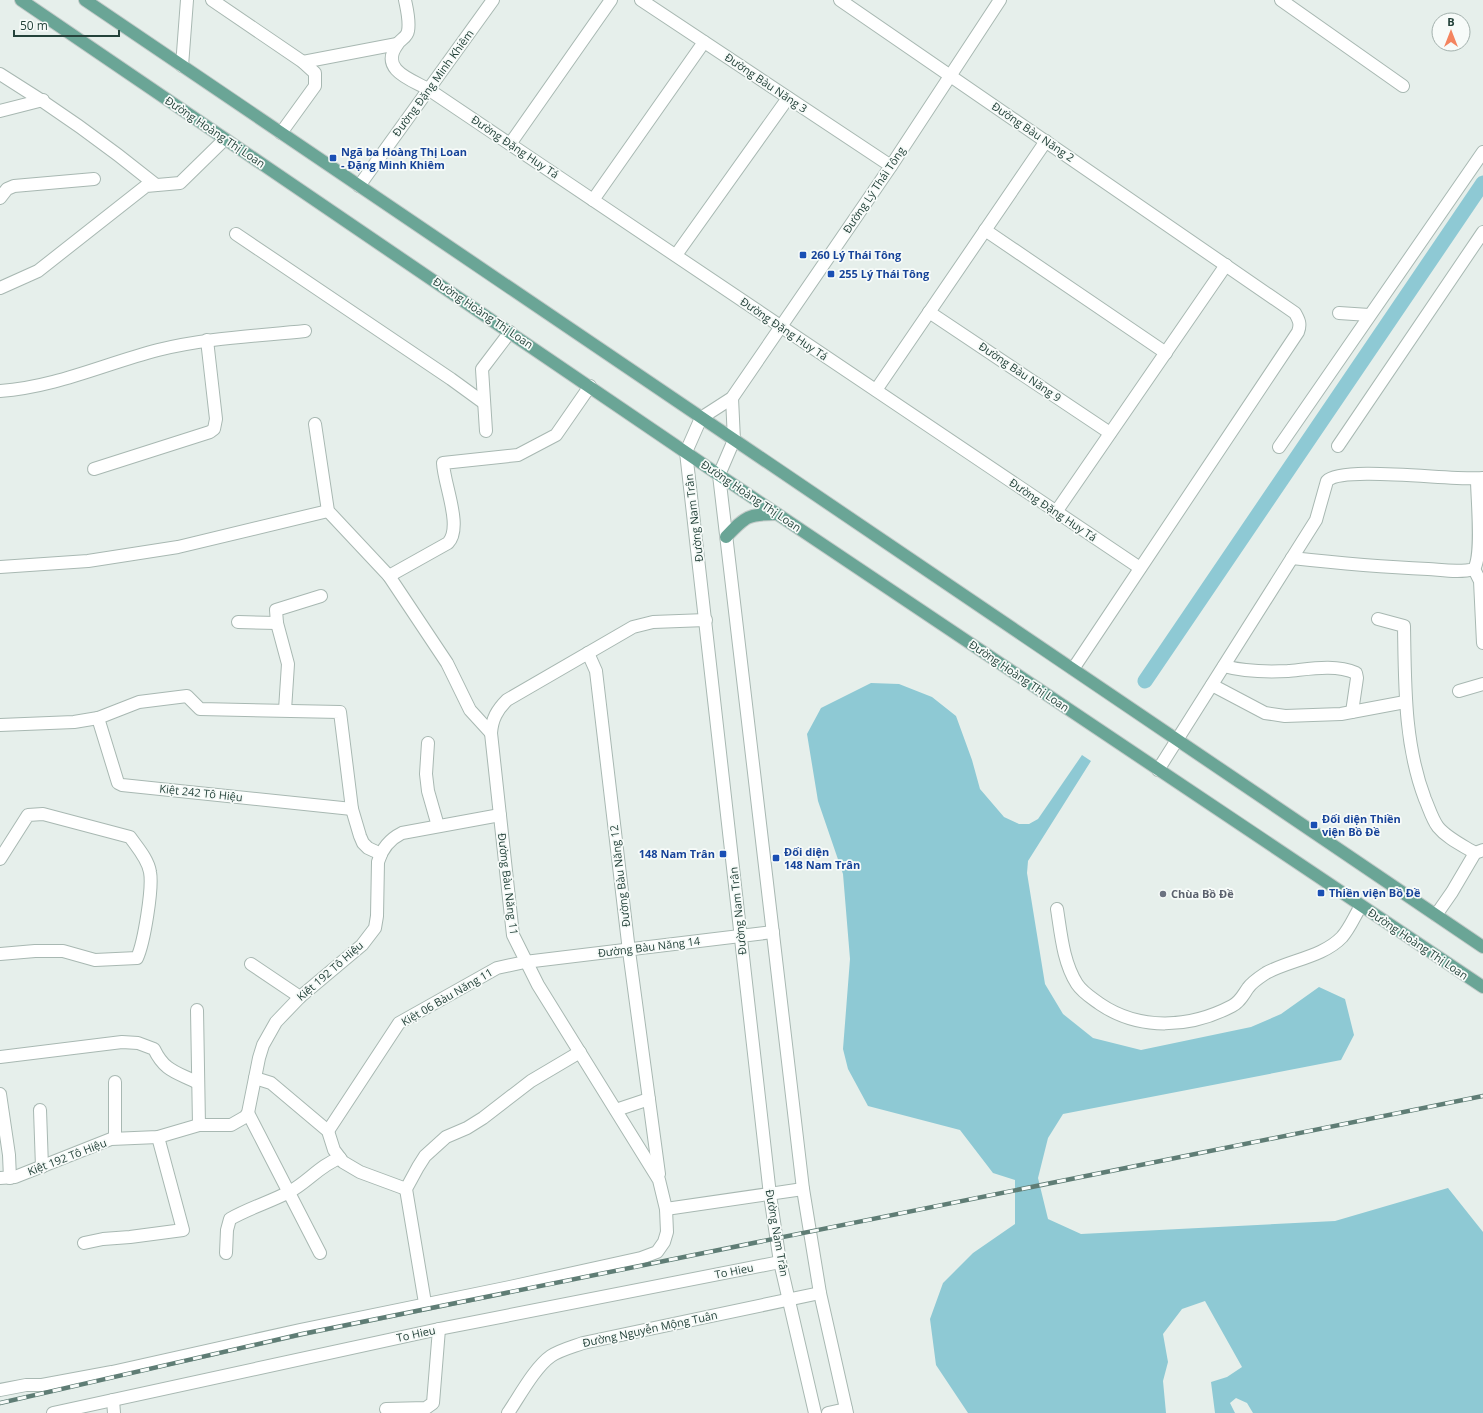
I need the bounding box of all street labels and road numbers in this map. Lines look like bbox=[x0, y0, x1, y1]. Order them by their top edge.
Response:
street label: Đường Đặng Minh Khiêm bbox=[389, 26, 477, 139]
street label: Đường Bàu Năng 3 bbox=[722, 49, 811, 116]
street label: Đường Hoàng Thị Loan bbox=[162, 92, 268, 171]
street label: Đường Bàu Năng 2 bbox=[989, 98, 1078, 165]
street label: Đường Đặng Huy Tá bbox=[469, 112, 562, 182]
street label: Đường Lý Thái Tông bbox=[839, 143, 908, 236]
street label: Đường Hoàng Thị Loan bbox=[430, 273, 536, 352]
street label: Đường Đặng Huy Tá bbox=[738, 294, 831, 364]
street label: Đường Bàu Năng 9 bbox=[976, 338, 1065, 405]
street label: Đường Hoàng Thị Loan bbox=[698, 456, 804, 535]
street label: Đường Nam Trân bbox=[681, 473, 706, 563]
street label: Đường Đặng Huy Tá bbox=[1007, 475, 1100, 545]
street label: Đường Hoàng Thị Loan bbox=[966, 636, 1072, 715]
street label: Kiệt 242 Tô Hiệu bbox=[159, 781, 243, 804]
street label: Đường Bàu Năng 12 bbox=[606, 824, 633, 928]
street label: Đường Bàu Năng 11 bbox=[495, 832, 522, 936]
street label: Đường Nam Trân bbox=[725, 866, 750, 956]
street label: Đường Hoàng Thị Loan bbox=[1365, 904, 1471, 983]
street label: Đường Bàu Năng 14 bbox=[597, 933, 702, 960]
street label: Kiệt 192 Tô Hiệu bbox=[293, 938, 366, 1004]
street label: Kiệt 06 Bàu Năng 11 bbox=[398, 964, 495, 1029]
street label: Kiệt 192 Tô Hiệu bbox=[25, 1135, 109, 1179]
street label: Đường Nam Trân bbox=[762, 1188, 793, 1278]
street label: To Hieu bbox=[713, 1259, 755, 1282]
street label: Đường Nguyễn Mộng Tuân bbox=[581, 1307, 719, 1350]
street label: To Hieu bbox=[395, 1322, 437, 1345]

